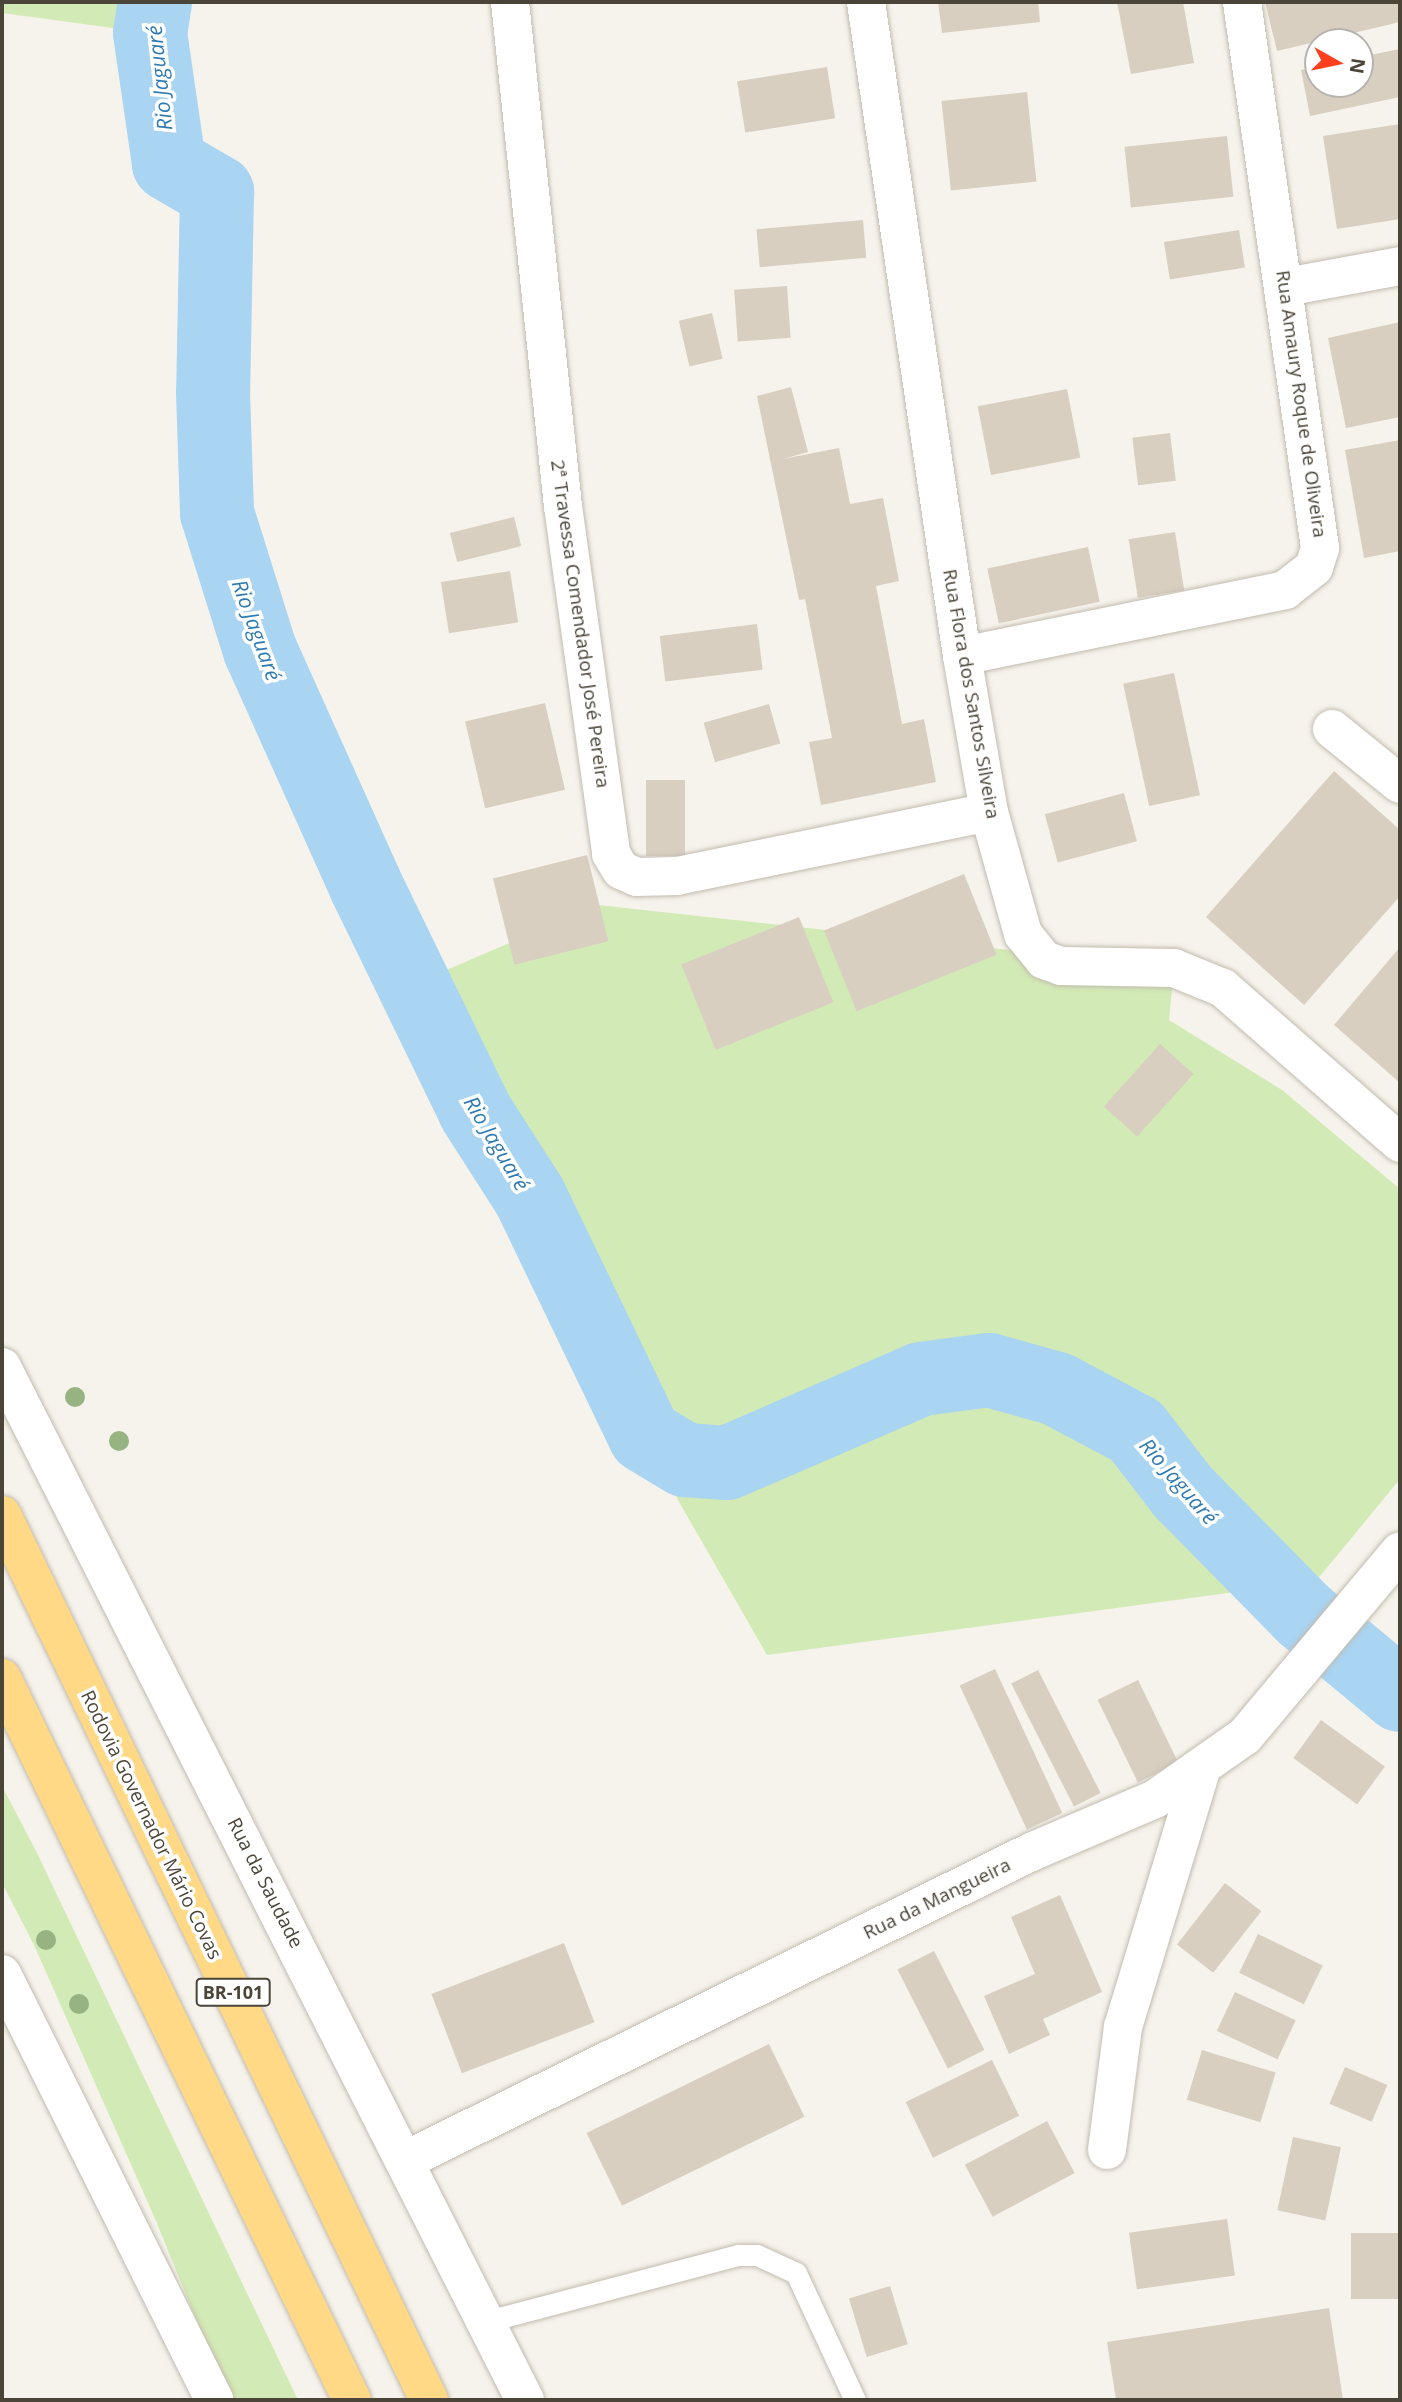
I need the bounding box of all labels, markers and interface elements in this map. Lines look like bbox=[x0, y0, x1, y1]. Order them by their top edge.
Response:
water label: Rio Jaguaré bbox=[141, 24, 177, 132]
north arrow bbox=[1304, 28, 1374, 98]
text: N bbox=[1344, 56, 1372, 76]
street label: Rua Amaury Roque de Oliveira bbox=[1271, 269, 1331, 539]
street label: 2ª Travessa Comendador José Pereira bbox=[546, 458, 614, 790]
street label: Rua Flora dos Santos Silveira bbox=[938, 567, 1004, 821]
water label: Rio Jaguaré bbox=[227, 576, 287, 684]
water label: Rio Jaguaré bbox=[459, 1091, 535, 1195]
water label: Rio Jaguaré bbox=[1135, 1433, 1223, 1529]
street label: Rodovia Governador Mário Covas bbox=[76, 1687, 226, 1963]
street label: Rua da Saudade bbox=[222, 1814, 308, 1952]
street label: Rua da Mangueira bbox=[860, 1853, 1014, 1945]
road number: BR-101 bbox=[194, 1978, 272, 2006]

